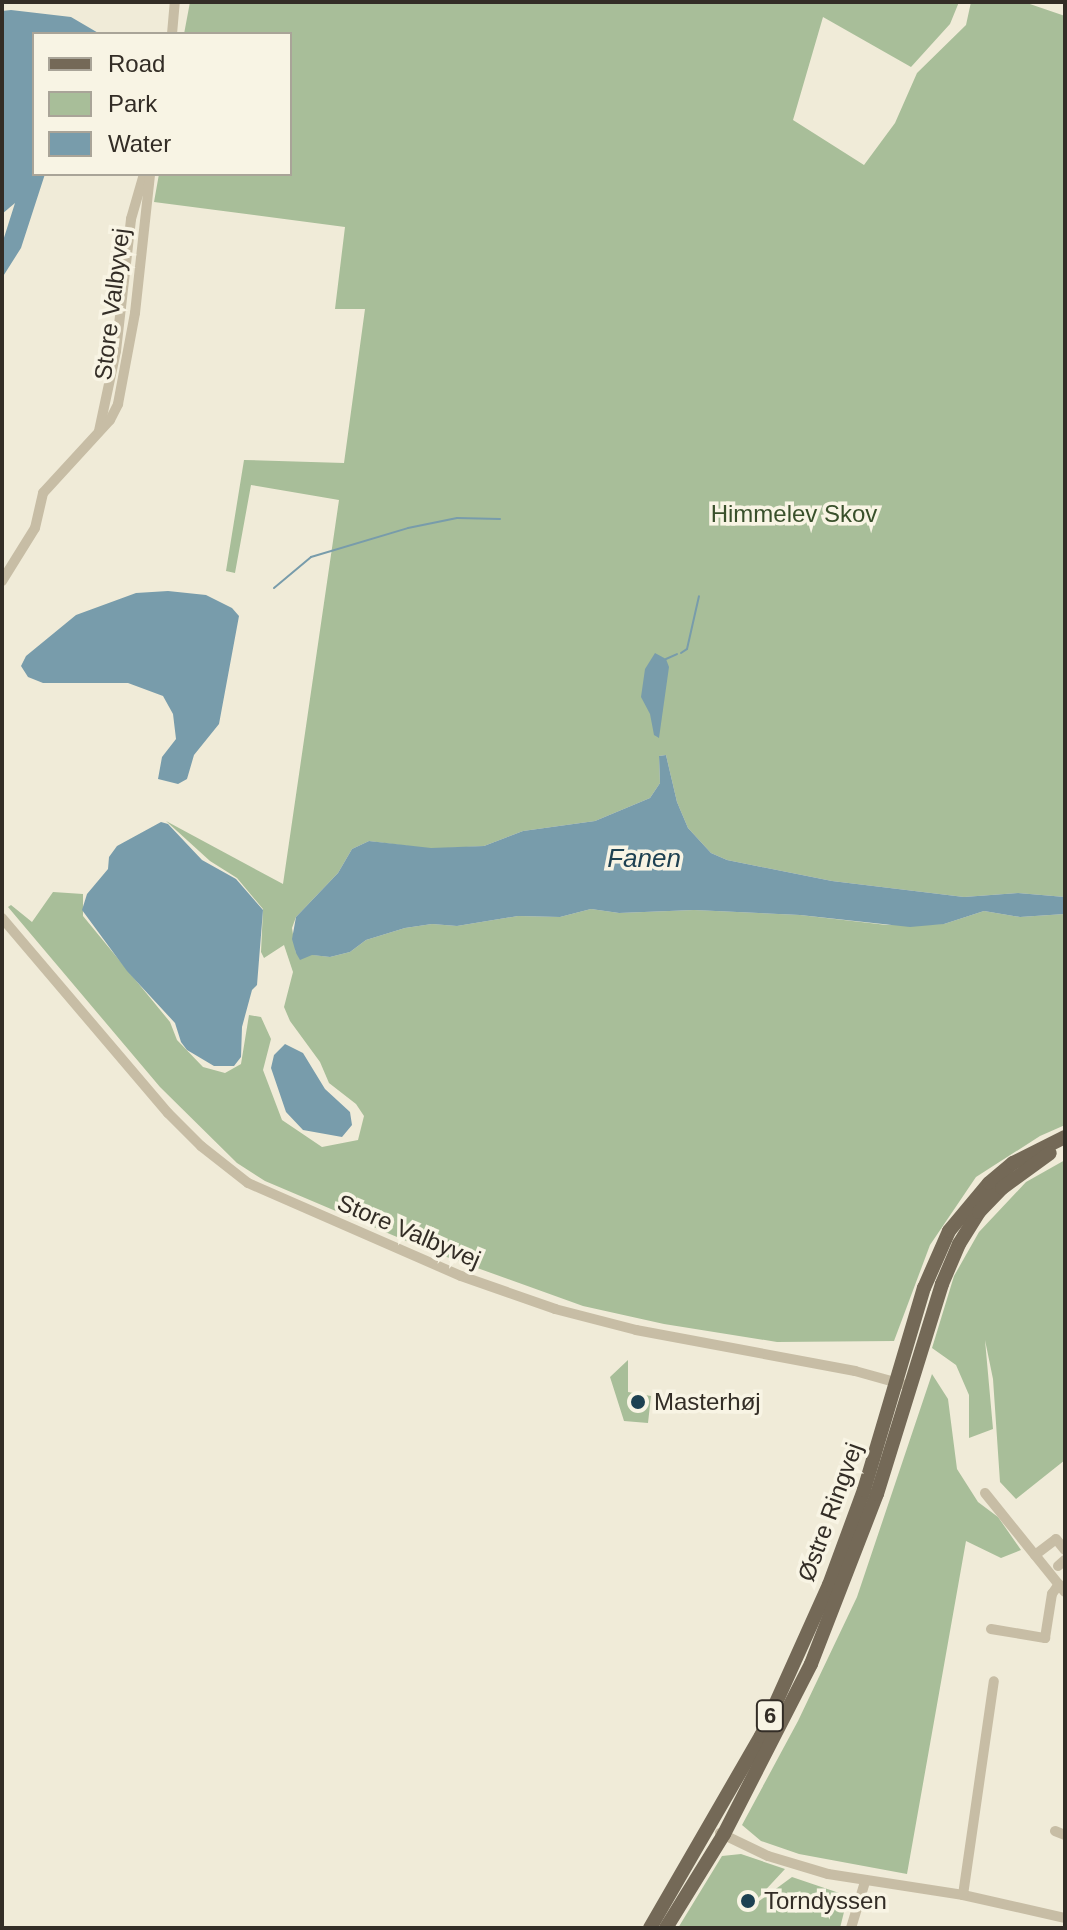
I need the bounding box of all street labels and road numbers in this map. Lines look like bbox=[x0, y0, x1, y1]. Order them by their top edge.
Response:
street label: Store Valbyvej bbox=[88, 226, 136, 382]
street label: Store Valbyvej bbox=[333, 1188, 485, 1274]
street label: Østre Ringvej bbox=[792, 1439, 868, 1585]
road number: 6 bbox=[754, 1698, 786, 1734]

